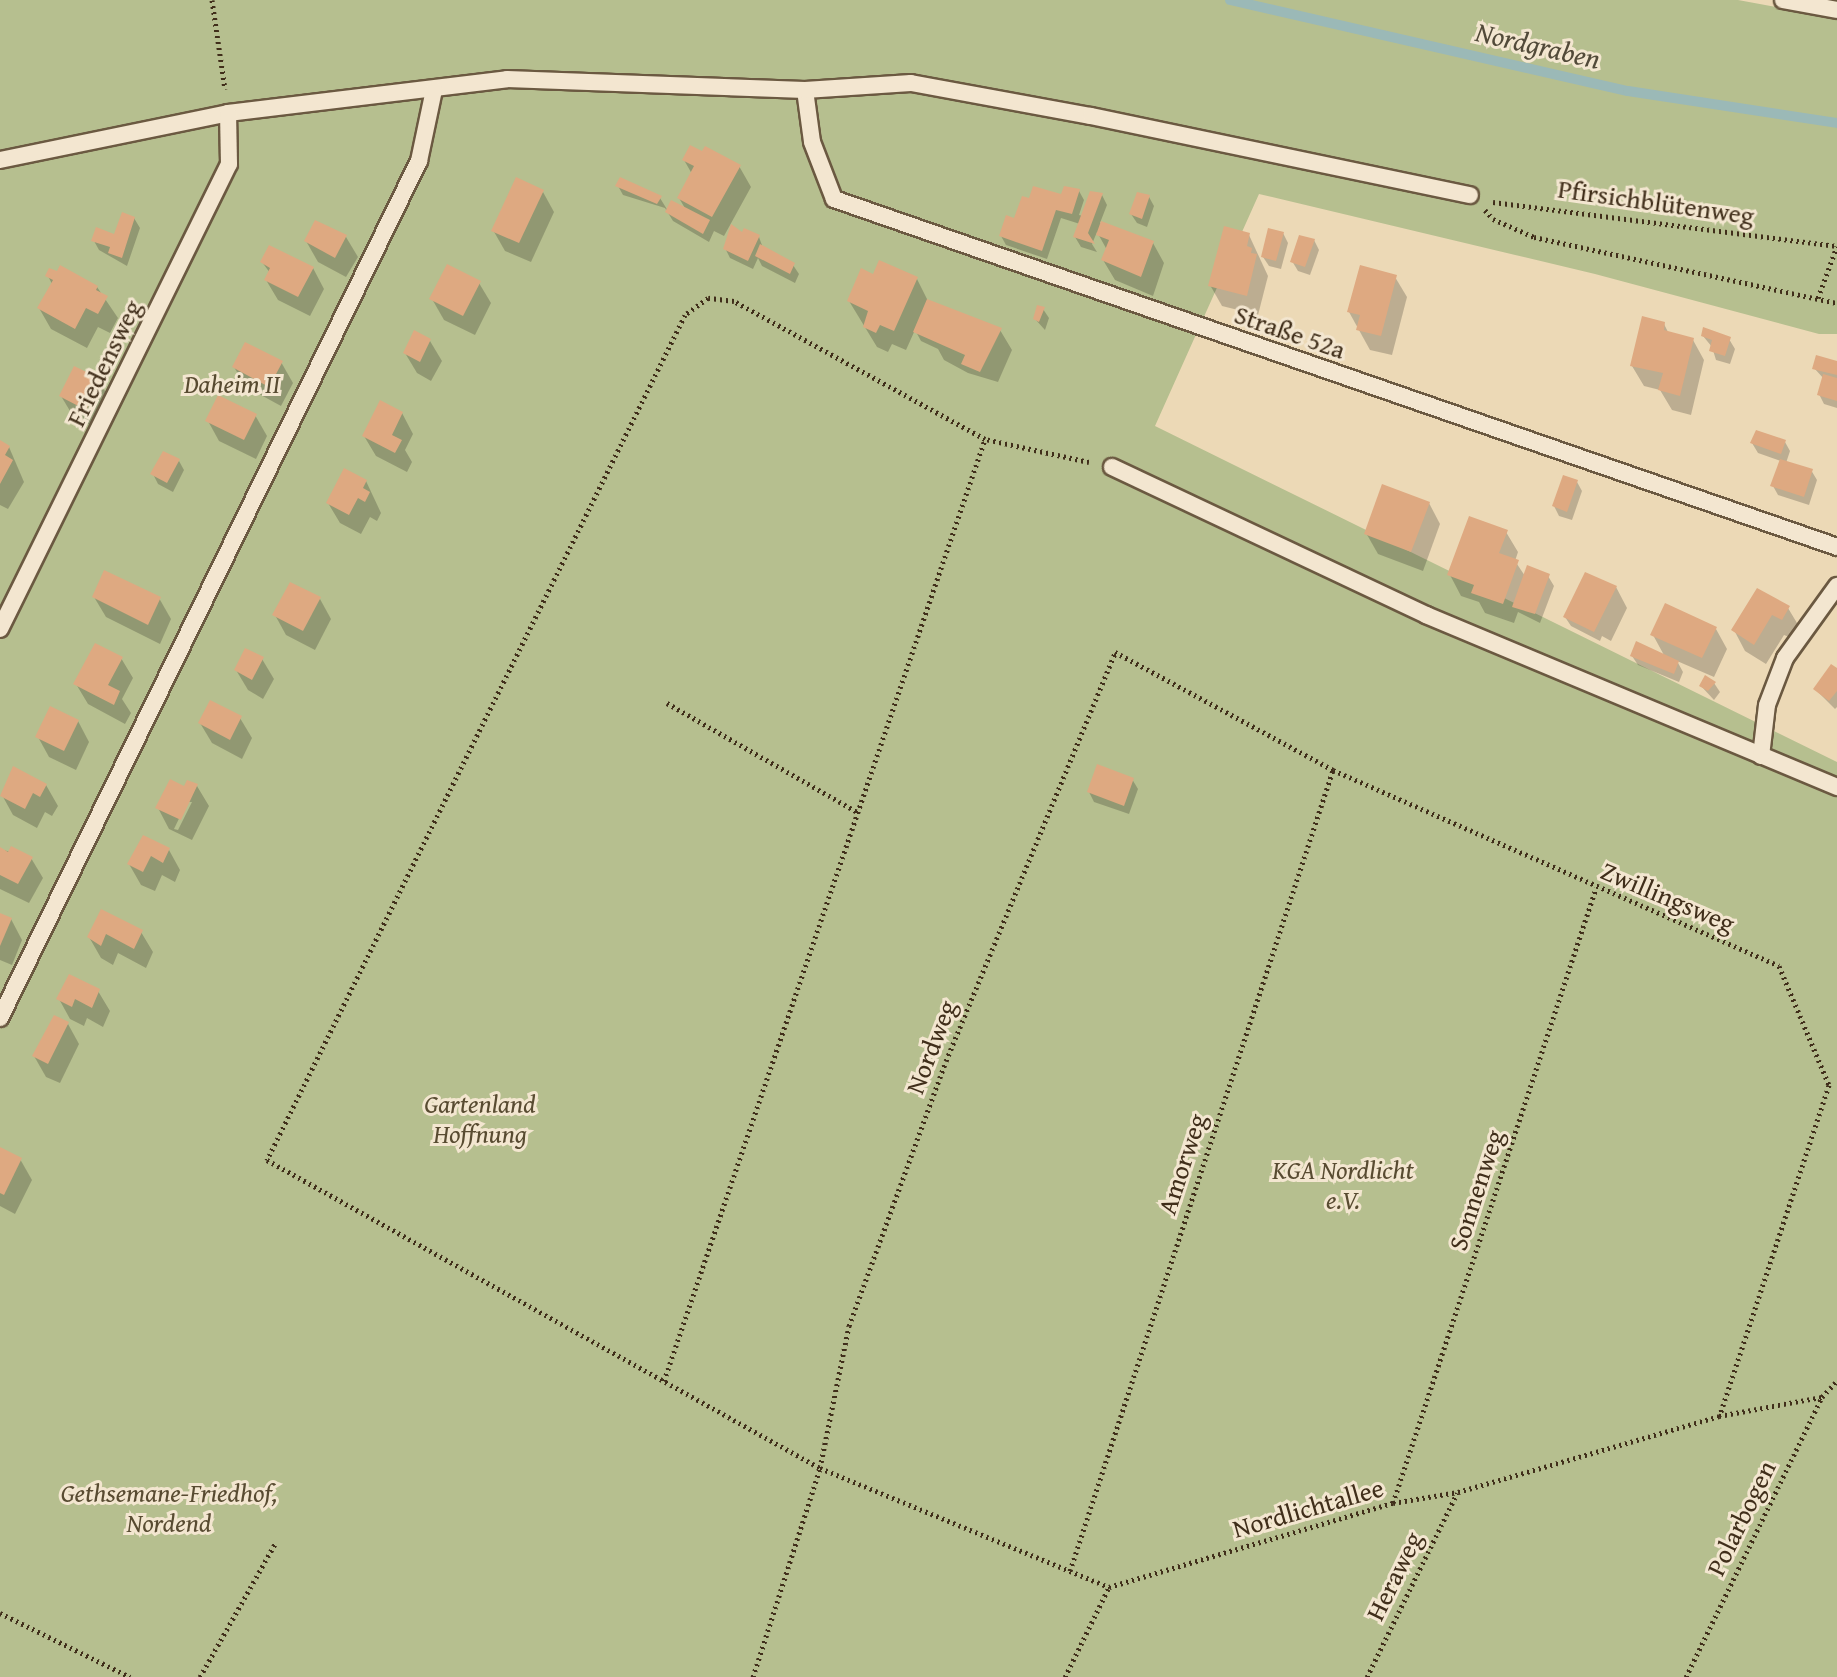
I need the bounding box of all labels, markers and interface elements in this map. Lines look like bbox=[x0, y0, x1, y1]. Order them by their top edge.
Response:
water label: Nordgraben bbox=[1473, 14, 1603, 76]
street label: Pfirsichblütenweg bbox=[1556, 173, 1756, 231]
street label: Friedensweg bbox=[60, 295, 148, 431]
street label: Straße 52a bbox=[1230, 299, 1350, 365]
park label: Daheim II bbox=[184, 368, 280, 400]
street label: Zwillingsweg bbox=[1596, 855, 1740, 939]
street label: Nordweg bbox=[899, 996, 963, 1098]
park label: Gartenland Hoffnung bbox=[424, 1088, 536, 1150]
street label: Amorweg bbox=[1151, 1110, 1213, 1218]
street label: Sonnenweg bbox=[1442, 1126, 1510, 1254]
park label: KGA Nordlicht e.V. bbox=[1272, 1154, 1414, 1216]
street label: Polarbogen bbox=[1700, 1455, 1782, 1581]
street label: Nordlichtallee bbox=[1229, 1472, 1387, 1544]
park label: Gethsemane-Friedhof, Nordend bbox=[61, 1477, 277, 1538]
street label: Heraweg bbox=[1359, 1527, 1429, 1625]

